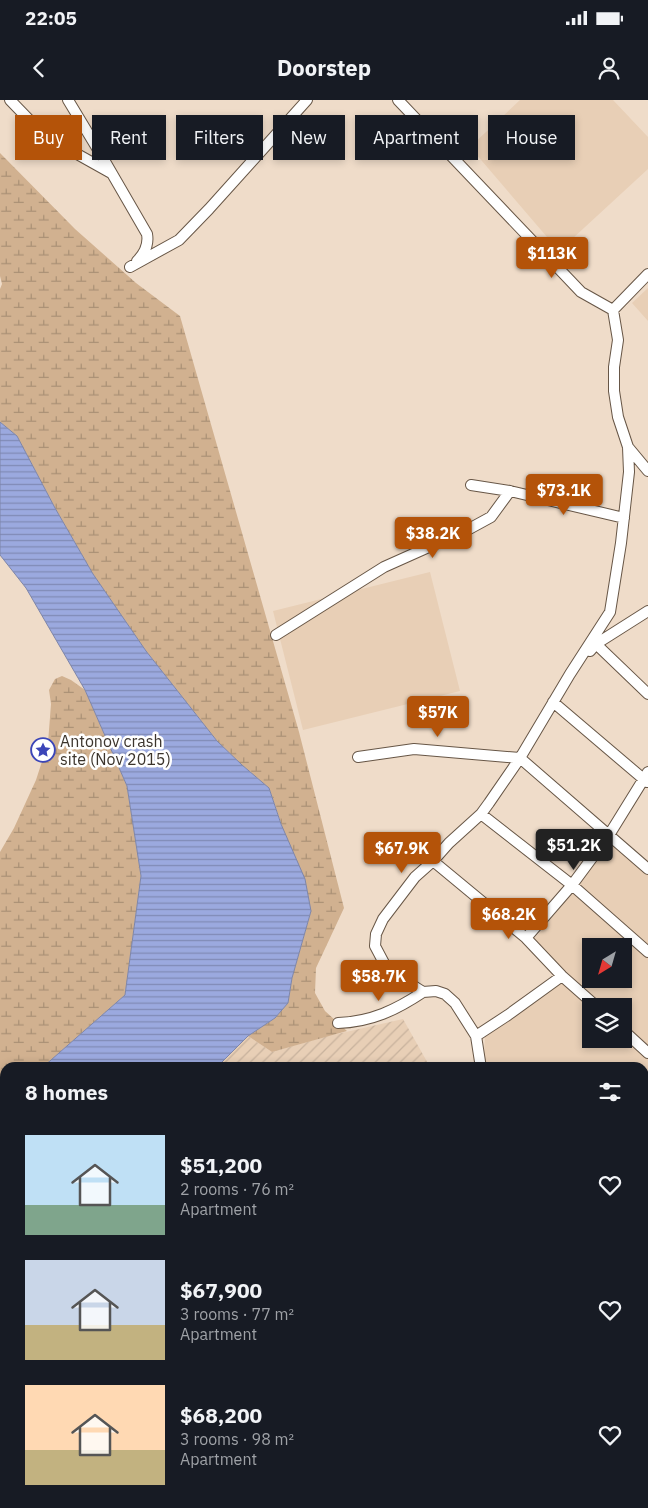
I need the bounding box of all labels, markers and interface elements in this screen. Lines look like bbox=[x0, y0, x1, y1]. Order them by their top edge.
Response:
text: 22:05 bbox=[25, 6, 77, 30]
text: Doorstep bbox=[277, 53, 371, 82]
icon: back bbox=[25, 54, 53, 82]
icon: person bbox=[595, 54, 623, 82]
chip: Buy bbox=[15, 115, 82, 160]
chip: Rent bbox=[92, 115, 166, 160]
chip: Filters bbox=[176, 115, 263, 160]
chip: New bbox=[273, 115, 345, 160]
chip: Apartment bbox=[355, 115, 478, 160]
chip: House bbox=[488, 115, 575, 160]
pin: $113K bbox=[517, 236, 587, 279]
text: $113K bbox=[527, 243, 577, 263]
pin: $73.1K bbox=[523, 474, 605, 516]
text: $73.1K bbox=[537, 480, 591, 500]
pin: $38.2K bbox=[392, 516, 474, 559]
text: $38.2K bbox=[406, 523, 460, 543]
pin: $57K bbox=[408, 696, 468, 738]
text: $57K bbox=[418, 702, 458, 722]
place label: Antonov crash site (Nov 2015) bbox=[60, 731, 171, 769]
place icon: Antonov crash site (Nov 2015) bbox=[30, 737, 56, 763]
pin: $51.2K bbox=[533, 828, 615, 871]
pin: $67.9K bbox=[361, 832, 443, 874]
text: $51.2K bbox=[547, 835, 601, 855]
text: $67.9K bbox=[375, 838, 429, 858]
pin: $68.2K bbox=[468, 898, 550, 940]
text: $68.2K bbox=[482, 904, 536, 924]
north arrow bbox=[582, 938, 632, 988]
map controls bbox=[582, 938, 632, 1048]
pin: $58.7K bbox=[338, 960, 420, 1002]
text: $58.7K bbox=[352, 966, 406, 986]
button: layers bbox=[582, 998, 632, 1048]
text: 8 homes bbox=[25, 1078, 108, 1106]
icon: filters bbox=[596, 1078, 624, 1106]
text: $51,200 bbox=[180, 1151, 262, 1179]
icon: home bbox=[65, 1155, 125, 1215]
icon: heart bbox=[596, 1171, 624, 1199]
text: 2 rooms · 76 m² bbox=[180, 1179, 294, 1199]
text: Apartment bbox=[180, 1199, 257, 1219]
text: $67,900 bbox=[180, 1276, 262, 1304]
icon: home bbox=[65, 1280, 125, 1340]
icon: heart bbox=[596, 1296, 624, 1324]
text: 3 rooms · 77 m² bbox=[180, 1304, 294, 1324]
text: Apartment bbox=[180, 1324, 257, 1344]
text: $68,200 bbox=[180, 1401, 262, 1429]
icon: home bbox=[65, 1405, 125, 1465]
icon: heart bbox=[596, 1421, 624, 1449]
text: 3 rooms · 98 m² bbox=[180, 1429, 294, 1449]
text: Apartment bbox=[180, 1449, 257, 1469]

